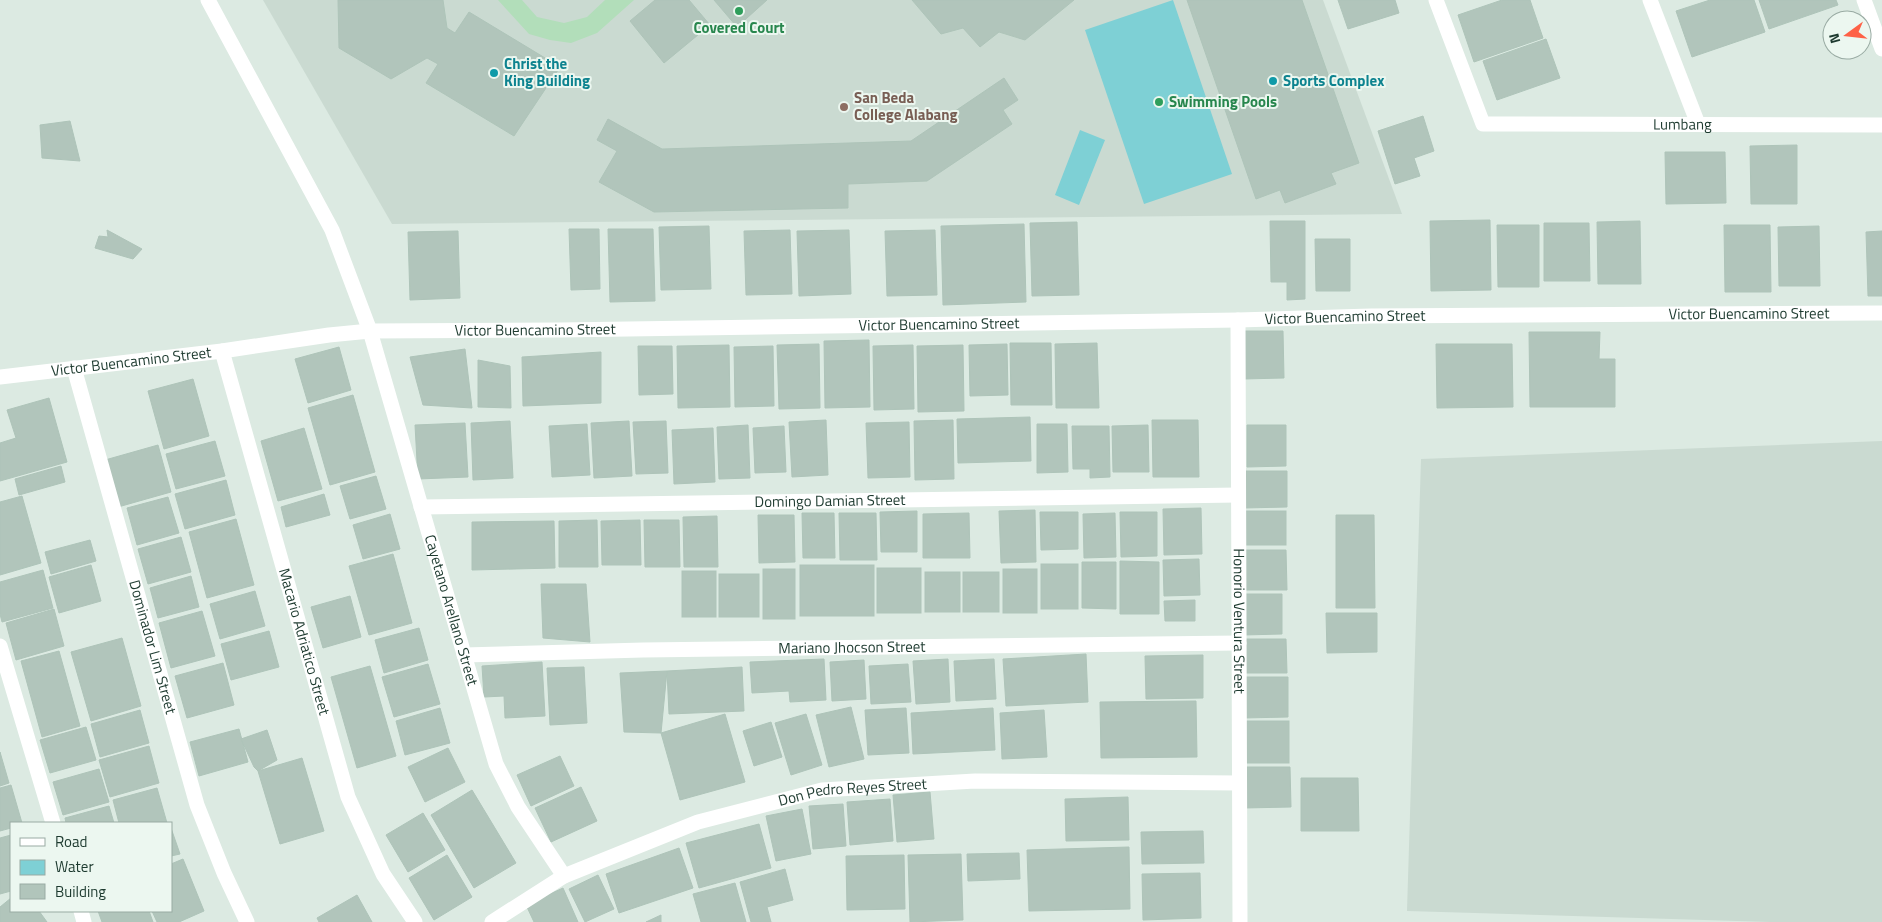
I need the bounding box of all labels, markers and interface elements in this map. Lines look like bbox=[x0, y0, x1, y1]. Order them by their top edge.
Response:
marker: Covered Court bbox=[733, 5, 745, 17]
north arrow bbox=[1822, 10, 1872, 60]
place label: Covered Court bbox=[693, 16, 785, 39]
text: N bbox=[1823, 31, 1845, 46]
place label: Christ the King Building bbox=[504, 52, 590, 92]
marker: Christ the King Building bbox=[488, 67, 500, 79]
place label: Sports Complex bbox=[1283, 69, 1384, 92]
marker: Sports Complex bbox=[1267, 75, 1279, 87]
place label: San Beda College Alabang bbox=[854, 86, 958, 126]
place label: Swimming Pools bbox=[1169, 90, 1277, 113]
marker: Swimming Pools bbox=[1153, 96, 1165, 108]
marker: San Beda College Alabang bbox=[838, 101, 850, 113]
street label: Lumbang bbox=[1653, 112, 1712, 136]
street label: Victor Buencamino Street bbox=[1668, 301, 1830, 325]
street label: Victor Buencamino Street bbox=[1264, 304, 1426, 330]
street label: Victor Buencamino Street bbox=[858, 311, 1020, 337]
street label: Victor Buencamino Street bbox=[455, 317, 617, 342]
street label: Victor Buencamino Street bbox=[50, 340, 213, 382]
street label: Domingo Damian Street bbox=[754, 488, 906, 513]
street label: Cayetano Arellano Street bbox=[419, 532, 485, 689]
street label: Honorio Ventura Street bbox=[1228, 548, 1251, 695]
street label: Macario Adriatico Street bbox=[273, 565, 336, 718]
street label: Dominador Lim Street bbox=[123, 577, 183, 717]
street label: Mariano Jhocson Street bbox=[778, 635, 926, 659]
street label: Don Pedro Reyes Street bbox=[776, 772, 928, 812]
legend bbox=[10, 822, 172, 912]
text: Road bbox=[55, 830, 87, 853]
text: Water bbox=[55, 855, 94, 878]
text: Building bbox=[55, 880, 106, 903]

